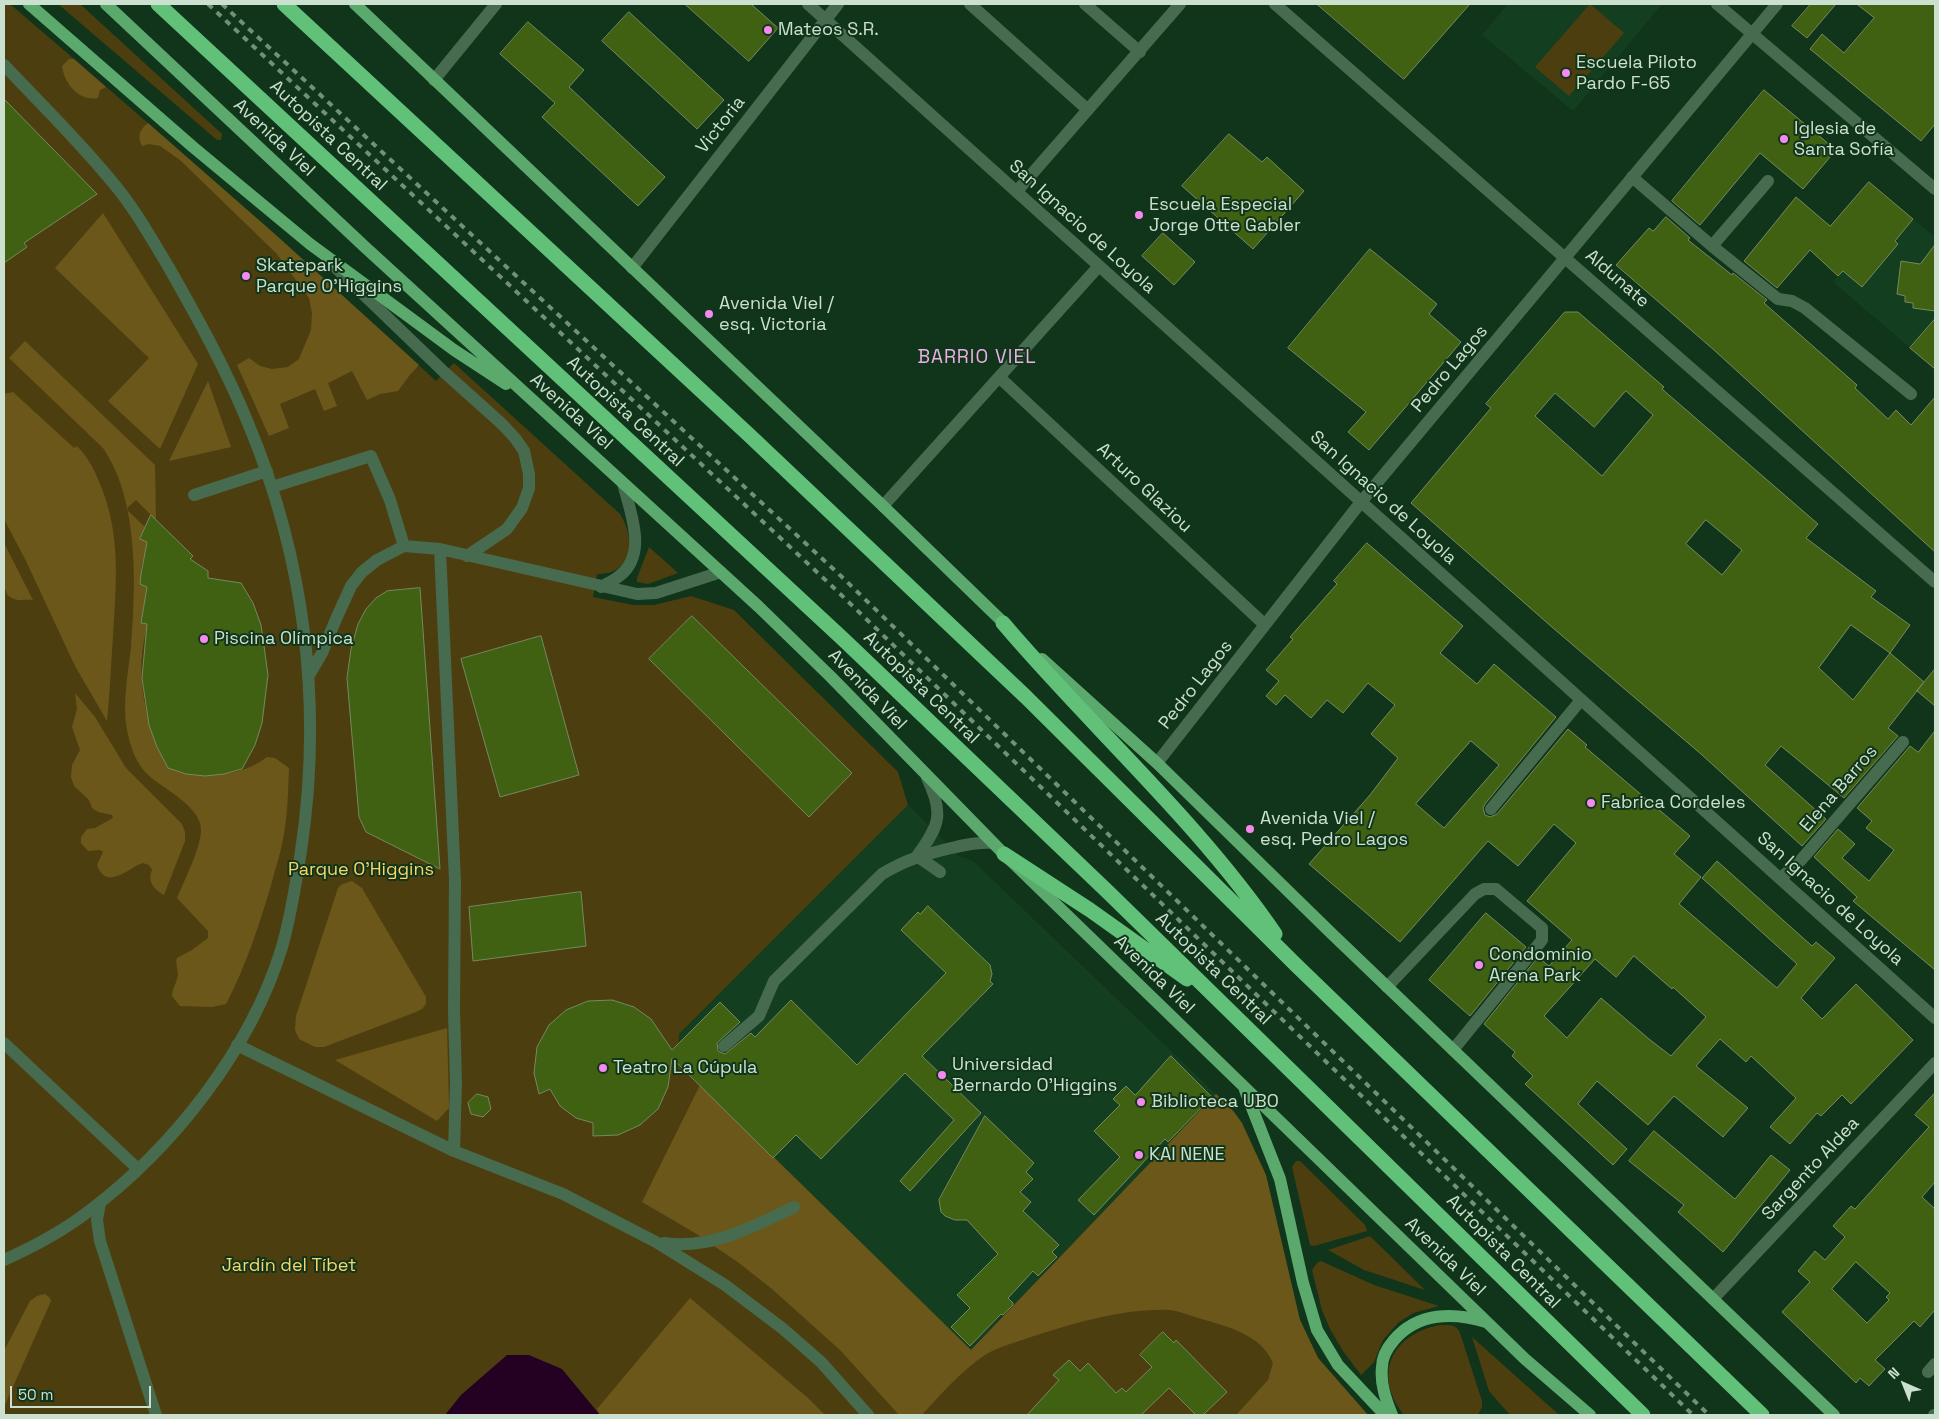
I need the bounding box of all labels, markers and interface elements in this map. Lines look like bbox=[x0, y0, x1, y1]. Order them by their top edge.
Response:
place label: Mateos S.R. bbox=[778, 19, 879, 41]
marker: Mateos S.R. bbox=[762, 24, 774, 36]
place label: Escuela Piloto Pardo F-65 bbox=[1576, 52, 1697, 94]
marker: Escuela Piloto Pardo F-65 bbox=[1560, 67, 1572, 79]
street label: Autopista Central bbox=[265, 76, 391, 196]
street label: Victoria bbox=[692, 92, 750, 158]
street label: Avenida Viel bbox=[229, 95, 319, 181]
place label: Iglesia de Santa Sofía bbox=[1794, 118, 1894, 160]
marker: Iglesia de Santa Sofía bbox=[1778, 133, 1790, 145]
street label: San Ignacio de Loyola bbox=[1004, 156, 1160, 298]
place label: Escuela Especial Jorge Otte Gabler bbox=[1149, 194, 1301, 236]
marker: Escuela Especial Jorge Otte Gabler bbox=[1133, 209, 1145, 221]
street label: Aldunate bbox=[1581, 245, 1653, 313]
place label: Skatepark Parque O'Higgins bbox=[256, 255, 402, 298]
marker: Skatepark Parque O'Higgins bbox=[240, 270, 252, 282]
place label: Avenida Viel / esq. Victoria bbox=[719, 293, 834, 336]
marker: Avenida Viel / esq. Victoria bbox=[703, 308, 715, 320]
street label: Pedro Lagos bbox=[1407, 321, 1493, 417]
district label: BARRIO VIEL bbox=[916, 347, 1038, 369]
street label: Autopista Central bbox=[562, 352, 688, 472]
street label: Avenida Viel bbox=[525, 369, 617, 455]
street label: San Ignacio de Loyola bbox=[1305, 427, 1461, 569]
street label: Arturo Glaziou bbox=[1092, 438, 1196, 538]
street label: Autopista Central bbox=[859, 627, 983, 749]
place label: Piscina Olímpica bbox=[214, 628, 353, 650]
marker: Piscina Olímpica bbox=[198, 633, 210, 645]
street label: Pedro Lagos bbox=[1155, 636, 1237, 734]
street label: Avenida Viel bbox=[823, 645, 911, 735]
street label: Elena Barros bbox=[1796, 741, 1882, 837]
place label: Fabrica Cordeles bbox=[1601, 792, 1745, 814]
marker: Fabrica Cordeles bbox=[1585, 797, 1597, 809]
place label: Avenida Viel / esq. Pedro Lagos bbox=[1260, 808, 1408, 851]
marker: Avenida Viel / esq. Pedro Lagos bbox=[1244, 823, 1256, 835]
street label: San Ignacio de Loyola bbox=[1752, 828, 1908, 970]
park label: Parque O'Higgins bbox=[288, 859, 434, 881]
street label: Autopista Central bbox=[1151, 908, 1275, 1030]
street label: Avenida Viel bbox=[1109, 931, 1199, 1019]
place label: Condominio Arena Park bbox=[1489, 944, 1592, 986]
marker: Condominio Arena Park bbox=[1473, 959, 1485, 971]
place label: Universidad Bernardo O'Higgins bbox=[952, 1054, 1117, 1096]
place label: Teatro La Cúpula bbox=[613, 1057, 757, 1079]
marker: Teatro La Cúpula bbox=[597, 1062, 609, 1074]
marker: Universidad Bernardo O'Higgins bbox=[936, 1069, 948, 1081]
place label: Biblioteca UBO bbox=[1151, 1091, 1279, 1113]
marker: Biblioteca UBO bbox=[1135, 1096, 1147, 1108]
street label: Sargento Aldea bbox=[1758, 1113, 1864, 1225]
place label: KAI NENE bbox=[1149, 1144, 1225, 1166]
marker: KAI NENE bbox=[1133, 1149, 1145, 1161]
street label: Autopista Central bbox=[1441, 1190, 1565, 1314]
street label: Avenida Viel bbox=[1400, 1213, 1490, 1301]
park label: Jardín del Tíbet bbox=[222, 1255, 356, 1277]
north arrow bbox=[1879, 1359, 1929, 1409]
text: N bbox=[1884, 1363, 1903, 1383]
scale bar bbox=[12, 1376, 154, 1408]
text: 50 m bbox=[18, 1385, 53, 1404]

